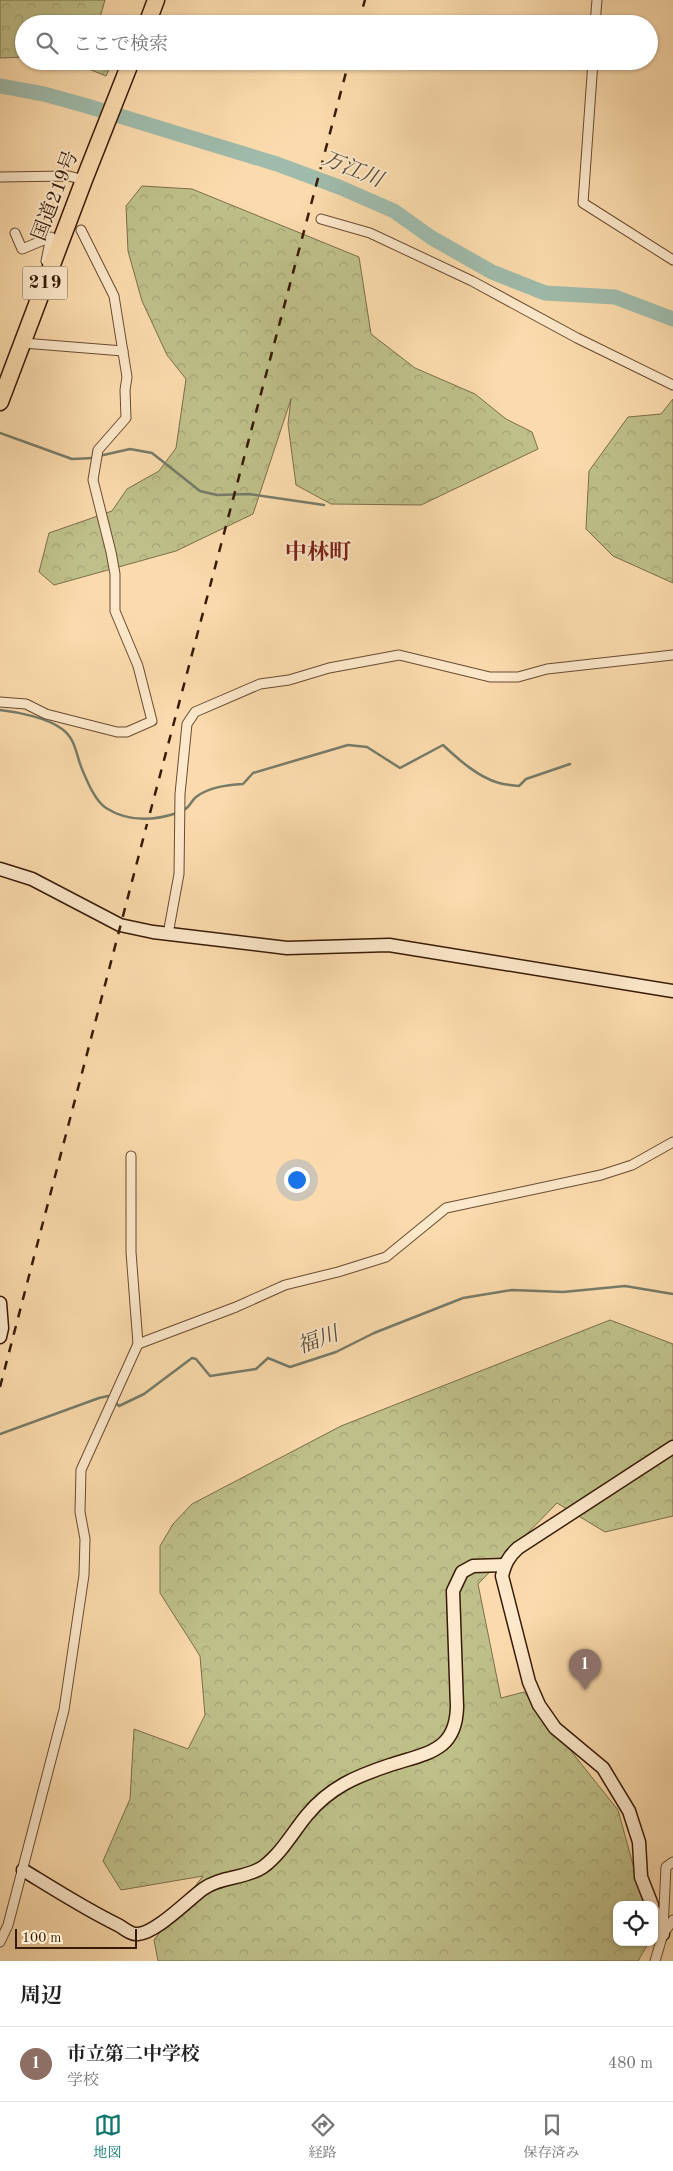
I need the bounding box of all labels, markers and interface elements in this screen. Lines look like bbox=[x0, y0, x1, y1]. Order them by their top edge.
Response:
search box bbox=[15, 15, 658, 70]
icon: search bbox=[33, 29, 61, 57]
text: ここで検索 bbox=[73, 36, 168, 55]
street label: 国道219号 bbox=[28, 147, 82, 244]
water label: 万江川 bbox=[319, 147, 388, 192]
road number: 219 bbox=[22, 266, 68, 300]
district label: 中林町 bbox=[285, 540, 351, 564]
your location bbox=[284, 1167, 310, 1193]
water label: 福川 bbox=[294, 1321, 343, 1358]
pin: 1 bbox=[569, 1649, 601, 1690]
map controls bbox=[613, 1901, 658, 1946]
button: locate bbox=[613, 1901, 658, 1946]
scale bar bbox=[15, 1926, 138, 1949]
text: 100 m bbox=[22, 1931, 61, 1945]
text: 周辺 bbox=[20, 1986, 62, 2007]
text: 市立第二中学校 bbox=[67, 2046, 200, 2065]
text: 1 bbox=[31, 2056, 41, 2072]
text: 480 m bbox=[608, 2056, 653, 2072]
text: 学校 bbox=[67, 2073, 99, 2089]
tab: 地図 bbox=[94, 2111, 122, 2162]
tab: 経路 bbox=[309, 2111, 337, 2162]
tab: 保存済み bbox=[524, 2111, 580, 2162]

